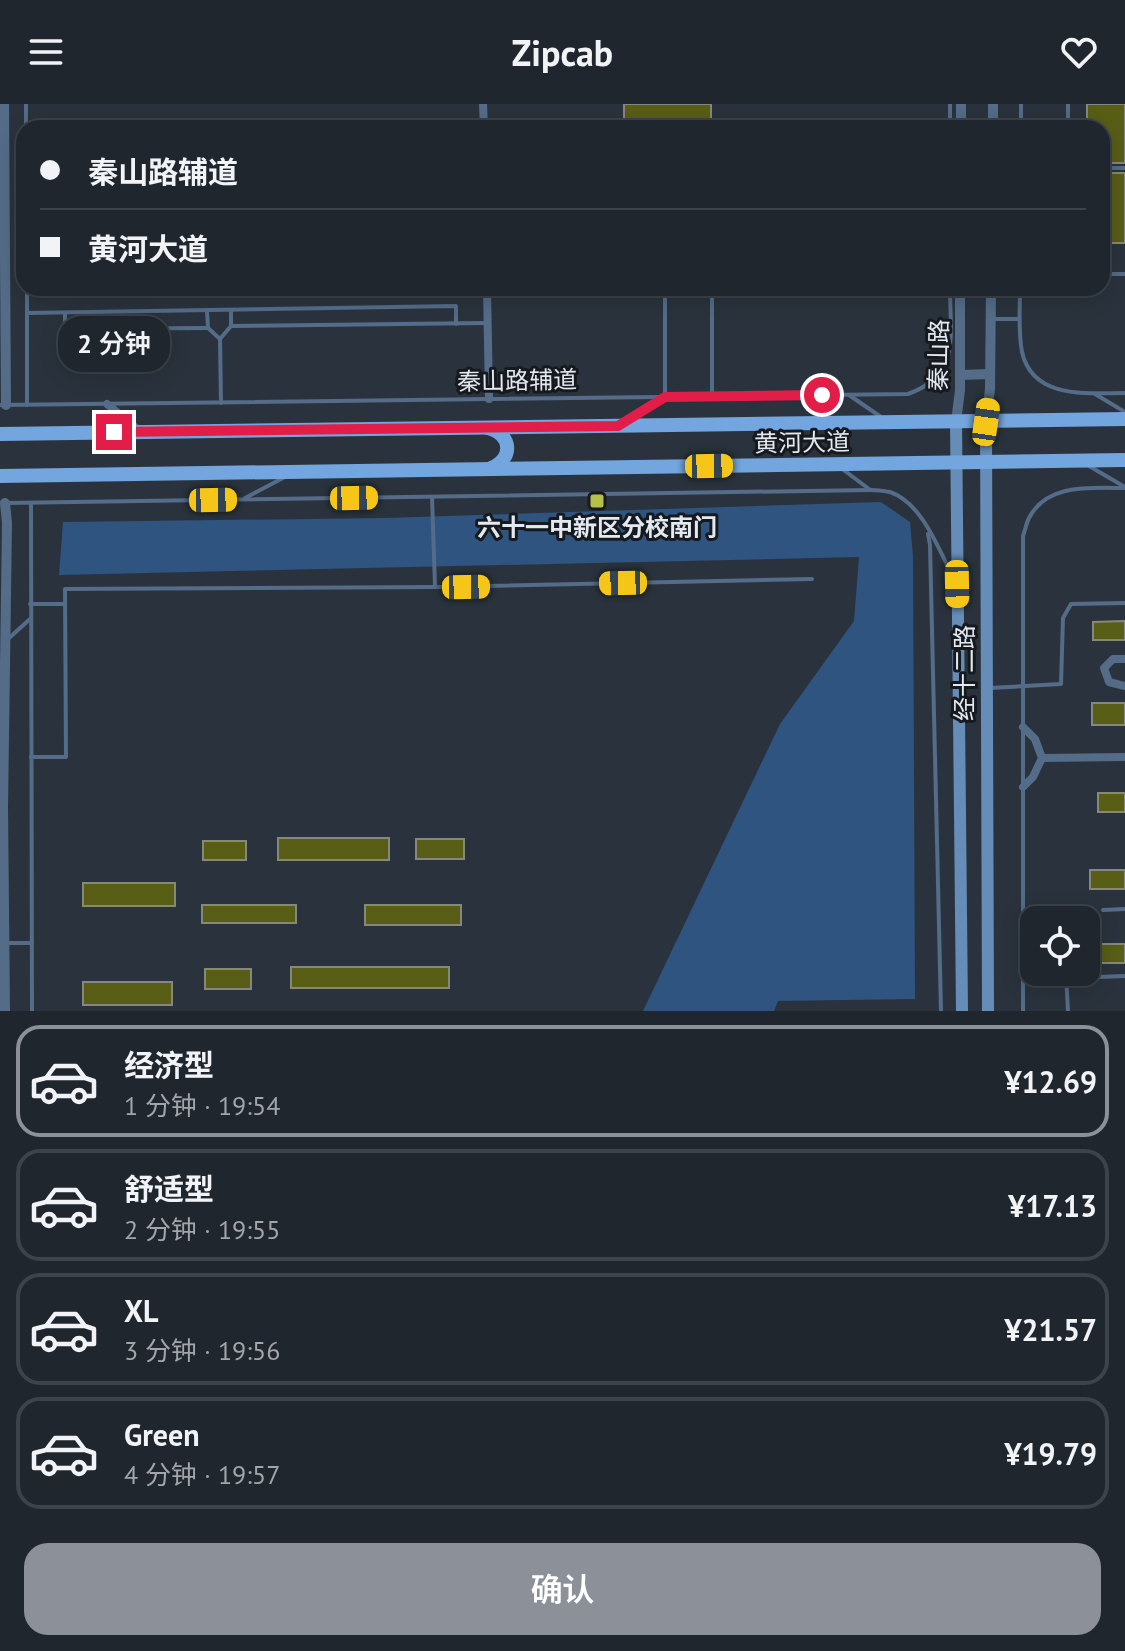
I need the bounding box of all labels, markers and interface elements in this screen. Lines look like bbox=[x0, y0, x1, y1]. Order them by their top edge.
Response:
text: Zipcab bbox=[512, 29, 613, 76]
icon: menu bbox=[24, 30, 68, 74]
icon: heart bbox=[1057, 30, 1101, 74]
text: 秦山路辅道 bbox=[88, 152, 238, 191]
text: 黄河大道 bbox=[88, 229, 208, 268]
callout: 2 分钟 bbox=[58, 316, 170, 372]
street label: 秦山路 bbox=[922, 319, 955, 391]
text: 2 分钟 bbox=[77, 327, 151, 360]
street label: 秦山路辅道 bbox=[457, 364, 577, 397]
route start bbox=[804, 377, 840, 413]
car bbox=[971, 397, 1001, 447]
route end bbox=[96, 414, 132, 450]
street label: 黄河大道 bbox=[754, 426, 850, 459]
car bbox=[685, 454, 733, 478]
car bbox=[330, 486, 378, 510]
car bbox=[189, 488, 237, 512]
marker: 六十一中新区分校南门 bbox=[588, 492, 606, 510]
place label: 六十一中新区分校南门 bbox=[477, 512, 717, 543]
car bbox=[945, 560, 969, 608]
car bbox=[599, 571, 647, 595]
car bbox=[442, 575, 490, 599]
street label: 经十二路 bbox=[949, 625, 980, 721]
map controls bbox=[1020, 906, 1100, 986]
button: locate bbox=[1020, 906, 1100, 986]
icon: car bbox=[28, 1045, 100, 1117]
text: 经济型 bbox=[124, 1045, 214, 1084]
text: ¥12.69 bbox=[1005, 1062, 1097, 1101]
text: 1 分钟 · 19:54 bbox=[124, 1089, 280, 1122]
icon: car bbox=[28, 1169, 100, 1241]
text: 舒适型 bbox=[124, 1169, 214, 1208]
text: ¥17.13 bbox=[1008, 1186, 1097, 1225]
text: 2 分钟 · 19:55 bbox=[124, 1213, 280, 1246]
text: XL bbox=[124, 1291, 158, 1330]
icon: car bbox=[28, 1293, 100, 1365]
text: ¥21.57 bbox=[1005, 1310, 1097, 1349]
text: 3 分钟 · 19:56 bbox=[124, 1334, 280, 1367]
text: Green bbox=[124, 1415, 199, 1454]
icon: car bbox=[28, 1417, 100, 1489]
text: ¥19.79 bbox=[1005, 1434, 1097, 1473]
text: 4 分钟 · 19:57 bbox=[124, 1458, 280, 1491]
button: 确认 bbox=[24, 1543, 1101, 1635]

